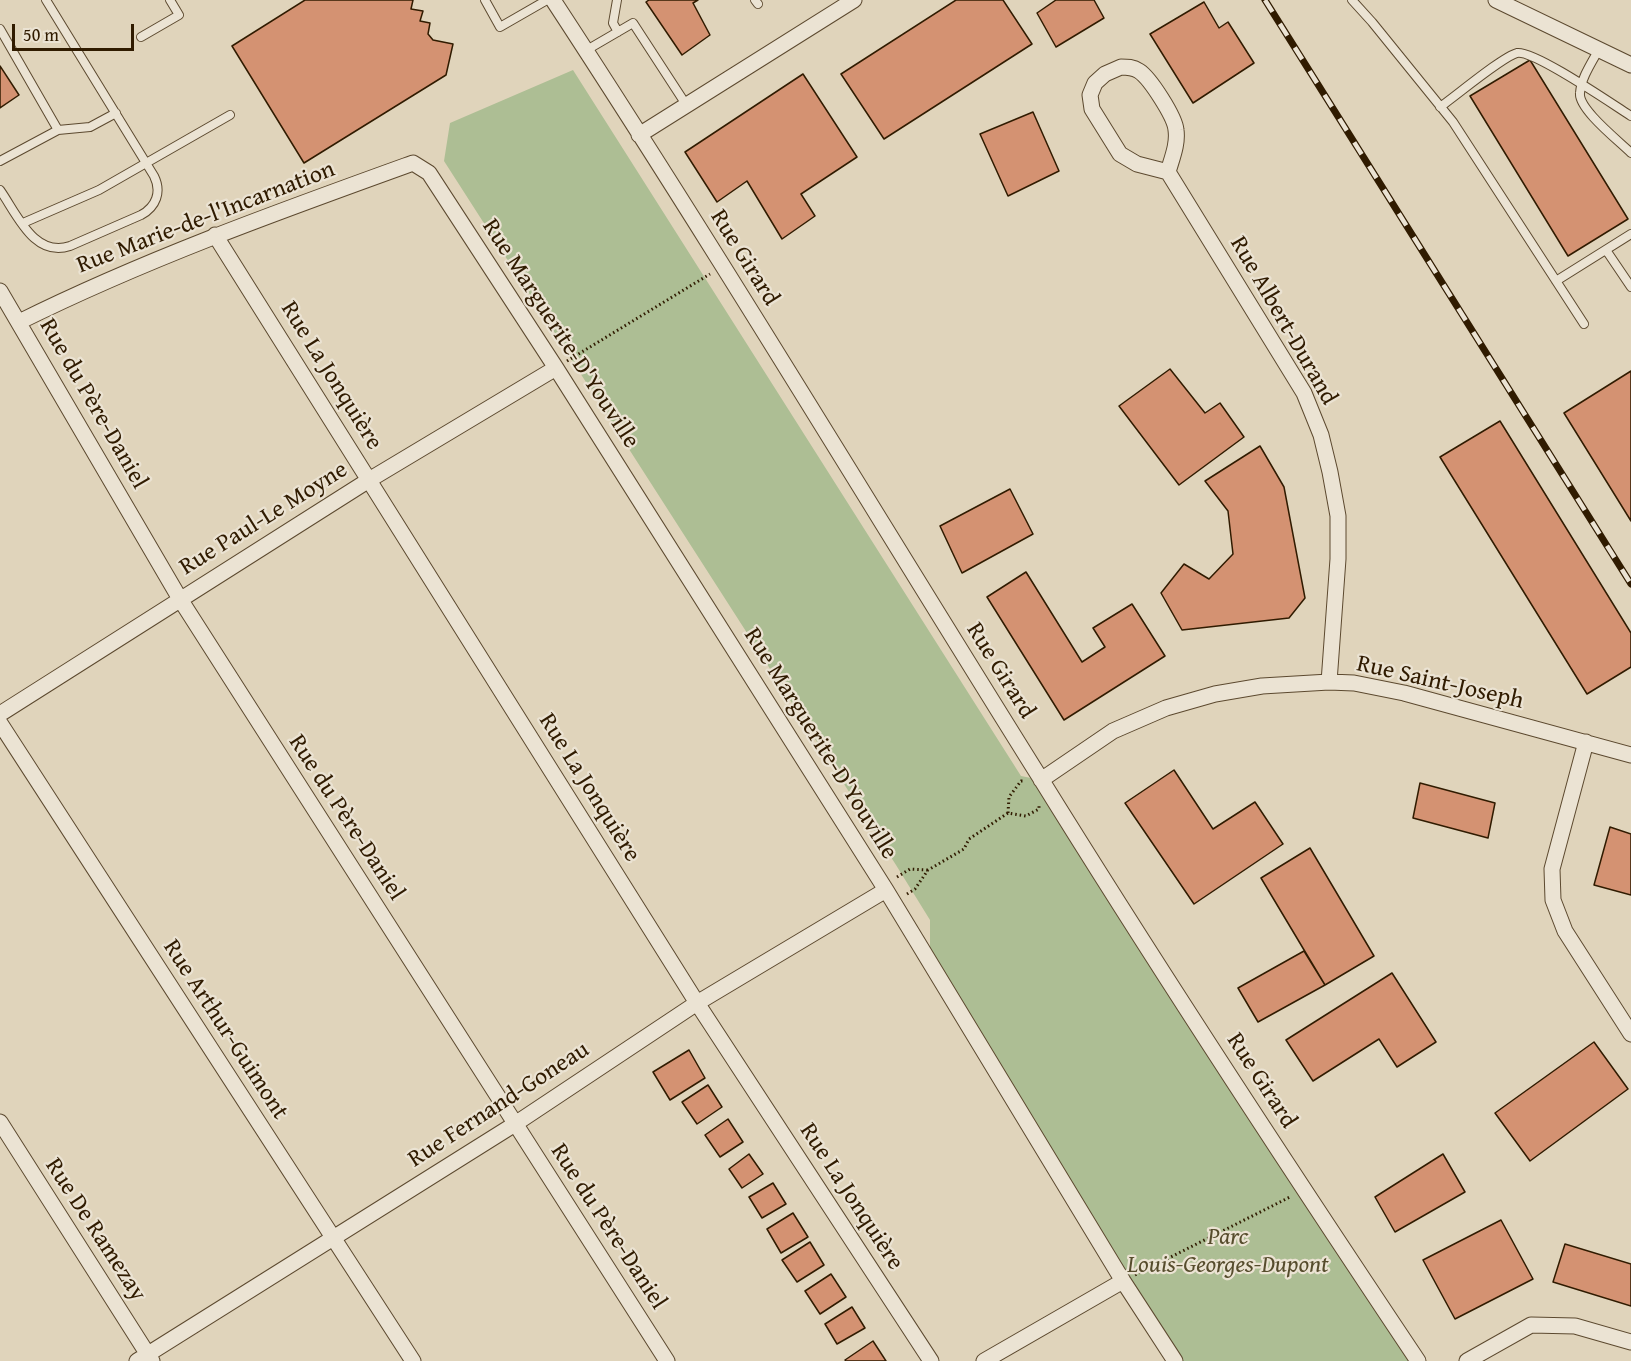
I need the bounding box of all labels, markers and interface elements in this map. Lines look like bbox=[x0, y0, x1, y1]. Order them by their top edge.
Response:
scale bar bbox=[15, 12, 136, 50]
text: 50 m bbox=[23, 21, 59, 48]
street label: Rue Marie-de-l'Incarnation bbox=[73, 155, 339, 281]
street label: Rue Girard bbox=[703, 205, 785, 311]
street label: Rue Marguerite-D'Youville bbox=[475, 214, 645, 454]
street label: Rue Albert-Durand bbox=[1223, 232, 1343, 410]
street label: Rue La Jonquière bbox=[274, 297, 388, 455]
street label: Rue du Père-Daniel bbox=[33, 314, 153, 494]
street label: Rue Paul-Le Moyne bbox=[175, 456, 353, 582]
street label: Rue Girard bbox=[959, 618, 1041, 724]
street label: Rue Marguerite-D'Youville bbox=[737, 623, 903, 865]
street label: Rue Saint-Joseph bbox=[1354, 650, 1526, 716]
street label: Rue La Jonquière bbox=[532, 709, 646, 867]
street label: Rue du Père-Daniel bbox=[282, 730, 410, 906]
street label: Rue Arthur-Guimont bbox=[156, 935, 294, 1125]
street label: Rue Girard bbox=[1220, 1028, 1302, 1134]
street label: Rue Fernand-Goneau bbox=[403, 1036, 595, 1174]
street label: Rue La Jonquière bbox=[793, 1118, 909, 1276]
street label: Rue du Père-Daniel bbox=[544, 1139, 672, 1315]
street label: Rue De Ramezay bbox=[38, 1153, 152, 1307]
park label: Parc Louis-Georges-Dupont bbox=[1127, 1224, 1329, 1280]

